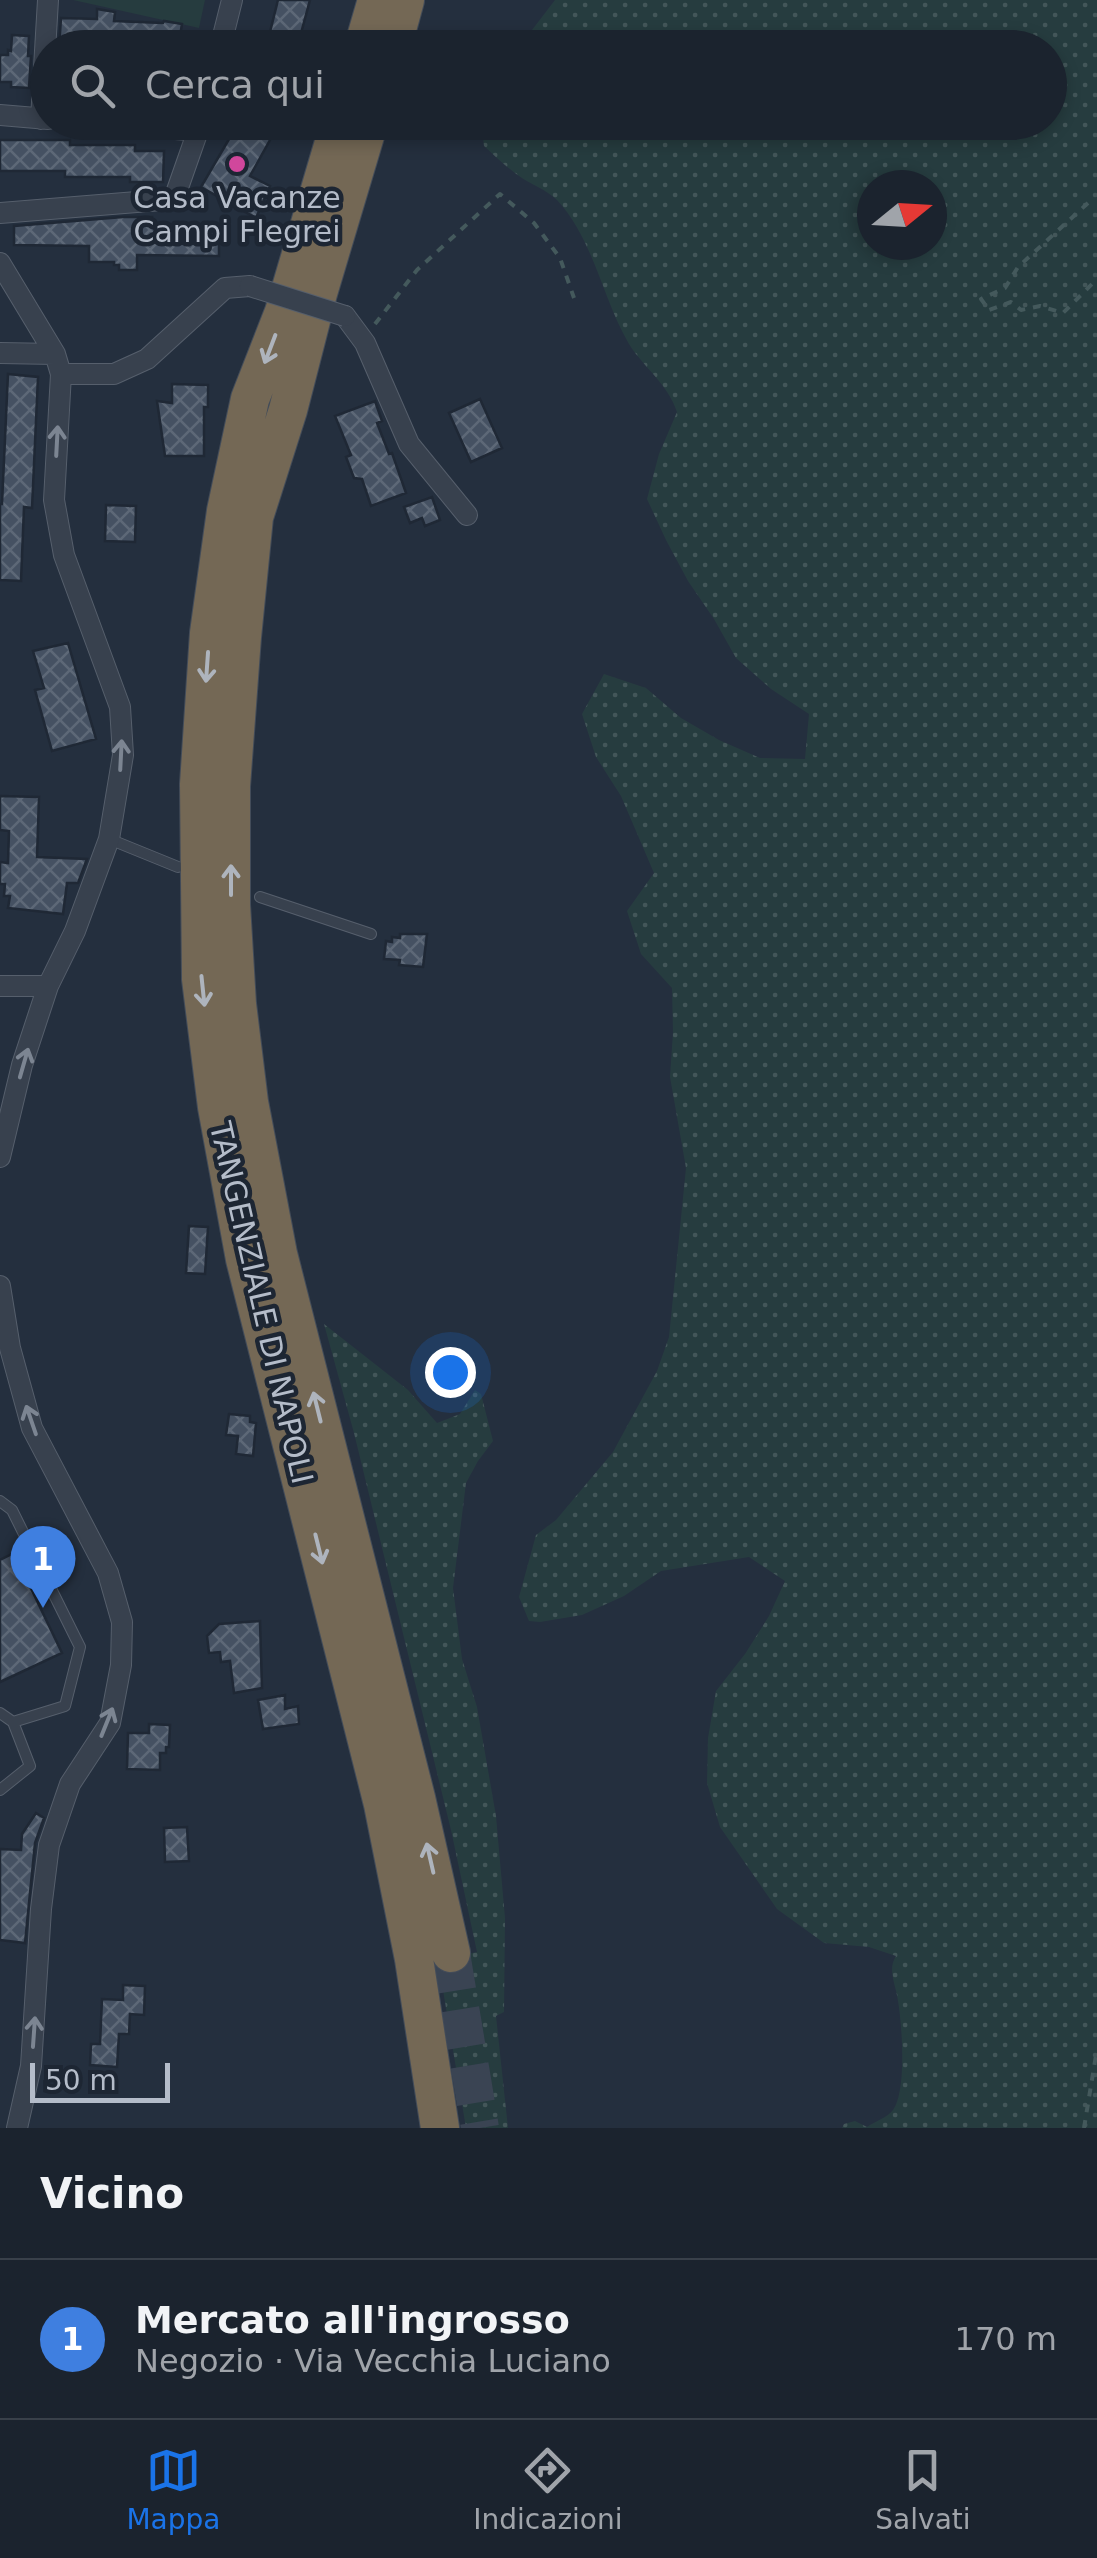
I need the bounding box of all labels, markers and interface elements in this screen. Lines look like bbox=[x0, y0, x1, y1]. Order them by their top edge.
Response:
search box bbox=[30, 30, 1067, 140]
icon: search bbox=[65, 58, 120, 113]
text: Cerca qui bbox=[145, 63, 325, 107]
marker: Casa Vacanze Campi Flegrei bbox=[226, 153, 248, 175]
north arrow bbox=[857, 170, 947, 260]
place label: Casa Vacanze Campi Flegrei bbox=[133, 180, 341, 249]
one-way arrow bbox=[259, 333, 277, 364]
one-way arrow bbox=[48, 425, 67, 458]
one-way arrow bbox=[197, 650, 216, 682]
one-way arrow bbox=[112, 739, 131, 772]
one-way arrow bbox=[222, 865, 240, 898]
one-way arrow bbox=[194, 975, 213, 1007]
one-way arrow bbox=[15, 1047, 34, 1079]
street label: TANGENZIALE DI NAPOLI bbox=[203, 1117, 320, 1487]
your location bbox=[425, 1347, 476, 1398]
one-way arrow bbox=[306, 1392, 325, 1423]
one-way arrow bbox=[21, 1405, 39, 1436]
pin: 1 bbox=[10, 1526, 76, 1608]
one-way arrow bbox=[310, 1533, 329, 1564]
one-way arrow bbox=[99, 1707, 117, 1738]
one-way arrow bbox=[420, 1843, 438, 1875]
one-way arrow bbox=[25, 2017, 44, 2049]
scale bar bbox=[30, 2058, 170, 2102]
text: 50 m bbox=[45, 2064, 117, 2097]
text: Vicino bbox=[40, 2169, 184, 2218]
text: Mercato all'ingrosso bbox=[135, 2298, 570, 2342]
text: 1 bbox=[61, 2320, 84, 2358]
text: 170 m bbox=[955, 2320, 1057, 2358]
text: Negozio · Via Vecchia Luciano bbox=[135, 2342, 611, 2380]
tab: Mappa bbox=[126, 2443, 220, 2536]
tab: Indicazioni bbox=[473, 2443, 623, 2536]
tab: Salvati bbox=[875, 2443, 971, 2536]

